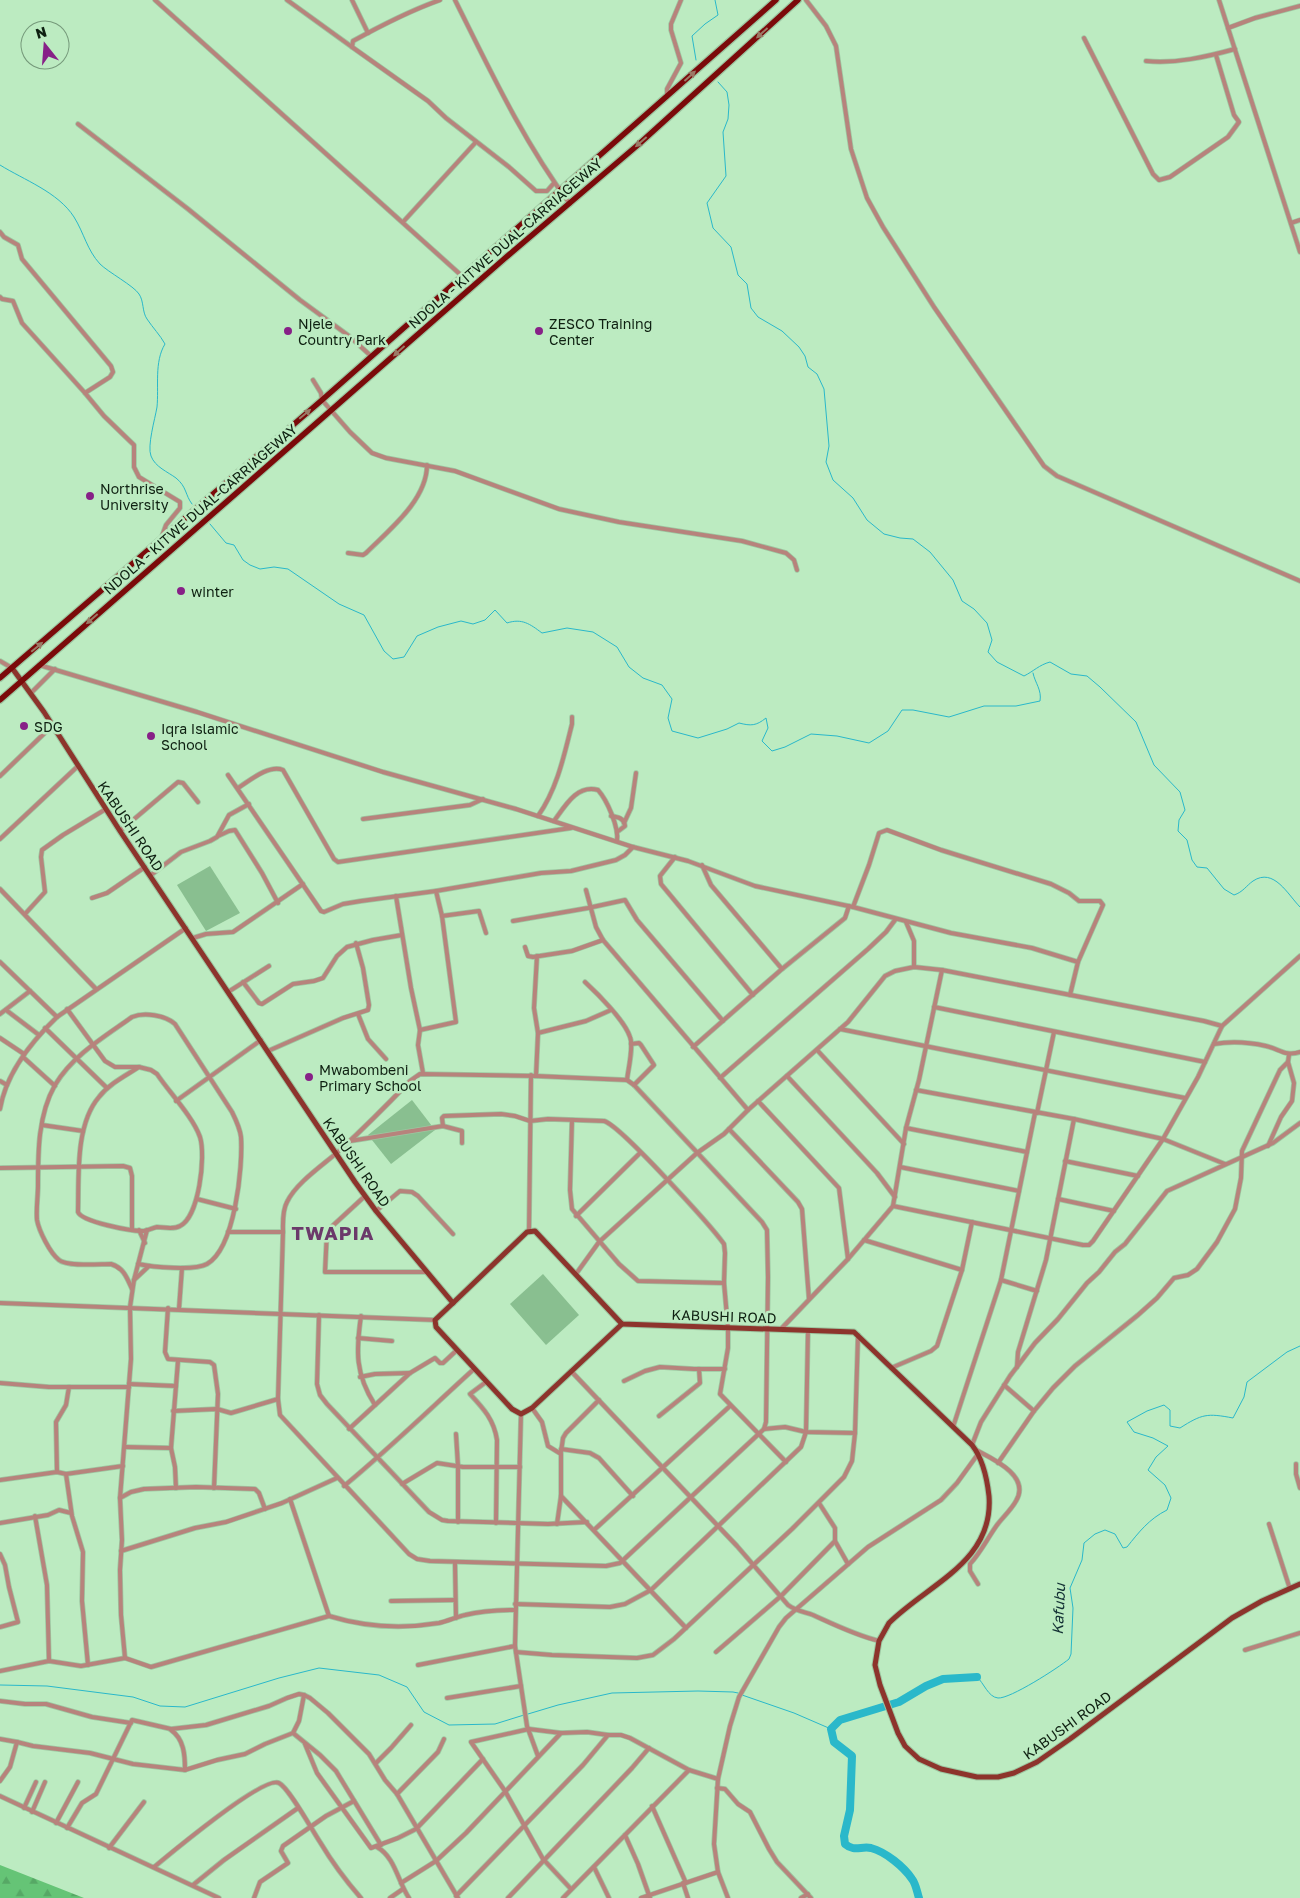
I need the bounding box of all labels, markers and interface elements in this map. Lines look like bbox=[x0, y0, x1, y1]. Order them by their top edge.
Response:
north arrow bbox=[20, 20, 70, 70]
text: N bbox=[33, 22, 49, 42]
one-way arrow bbox=[756, 27, 768, 39]
one-way arrow bbox=[684, 70, 696, 82]
one-way arrow bbox=[636, 136, 648, 148]
street label: NDOLA - KITWE DUAL-CARRIAGEWAY bbox=[405, 154, 605, 332]
place label: Njele Country Park bbox=[298, 315, 386, 348]
place label: ZESCO Training Center bbox=[549, 315, 652, 348]
marker: Njele Country Park bbox=[282, 325, 294, 337]
marker: ZESCO Training Center bbox=[533, 325, 545, 337]
one-way arrow bbox=[394, 345, 406, 357]
one-way arrow bbox=[299, 408, 311, 420]
street label: NDOLA - KITWE DUAL-CARRIAGEWAY bbox=[100, 420, 300, 598]
place label: Northrise University bbox=[100, 480, 169, 513]
marker: Northrise University bbox=[84, 490, 96, 502]
place label: winter bbox=[191, 583, 234, 600]
marker: winter bbox=[175, 585, 187, 597]
one-way arrow bbox=[86, 613, 98, 624]
one-way arrow bbox=[31, 641, 44, 652]
place label: SDG bbox=[34, 718, 63, 735]
marker: SDG bbox=[18, 720, 30, 732]
place label: Iqra Islamic School bbox=[161, 720, 239, 753]
marker: Iqra Islamic School bbox=[145, 730, 157, 742]
street label: KABUSHI ROAD bbox=[95, 778, 167, 874]
place label: Mwabombeni Primary School bbox=[319, 1061, 421, 1094]
marker: Mwabombeni Primary School bbox=[303, 1071, 315, 1083]
street label: KABUSHI ROAD bbox=[320, 1114, 394, 1210]
district label: TWAPIA bbox=[292, 1221, 374, 1244]
street label: KABUSHI ROAD bbox=[671, 1306, 777, 1326]
water label: Kafubu bbox=[1048, 1582, 1068, 1635]
street label: KABUSHI ROAD bbox=[1019, 1687, 1115, 1763]

